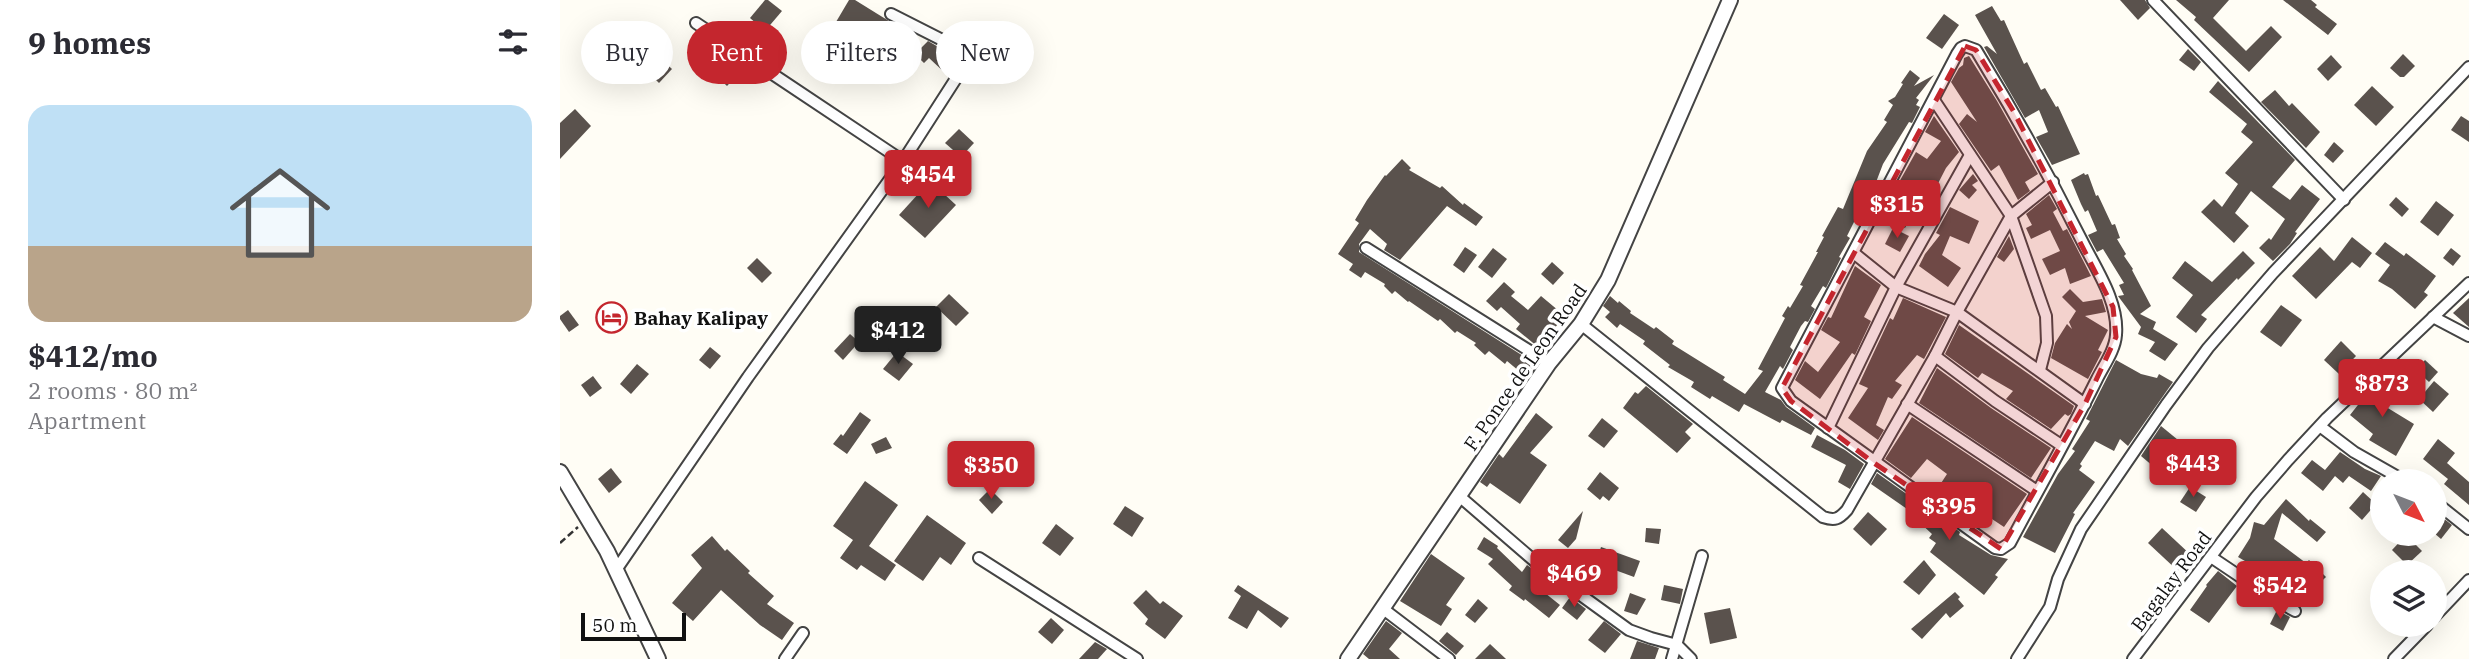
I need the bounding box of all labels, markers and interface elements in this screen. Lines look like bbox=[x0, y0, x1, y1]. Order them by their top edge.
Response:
chip: Buy bbox=[581, 21, 673, 84]
chip: Rent bbox=[687, 21, 787, 84]
chip: Filters bbox=[801, 21, 922, 84]
chip: New bbox=[936, 21, 1034, 84]
text: 9 homes bbox=[28, 23, 151, 62]
icon: filters bbox=[494, 23, 532, 61]
icon: home bbox=[217, 150, 343, 276]
pin: $454 bbox=[887, 150, 969, 210]
text: $454 bbox=[900, 158, 956, 188]
pin: $315 bbox=[1856, 180, 1938, 240]
text: $315 bbox=[1869, 188, 1925, 218]
street label: F. Ponce de Leon Road bbox=[1458, 279, 1592, 455]
hotel icon: Bahay Kalipay bbox=[594, 301, 628, 335]
place label: Bahay Kalipay bbox=[634, 306, 768, 330]
pin: $412 bbox=[857, 306, 939, 366]
text: $412 bbox=[870, 314, 926, 344]
text: $412/mo bbox=[28, 336, 158, 375]
pin: $873 bbox=[2341, 360, 2423, 419]
text: $873 bbox=[2354, 367, 2410, 397]
text: 2 rooms · 80 m² bbox=[28, 375, 198, 405]
text: Apartment bbox=[28, 405, 146, 435]
pin: $443 bbox=[2152, 440, 2234, 499]
pin: $350 bbox=[950, 442, 1032, 501]
text: $443 bbox=[2165, 447, 2221, 477]
text: $350 bbox=[963, 449, 1019, 479]
north arrow bbox=[2370, 469, 2446, 546]
map controls bbox=[2370, 469, 2447, 637]
pin: $395 bbox=[1908, 482, 1990, 542]
text: $395 bbox=[1921, 490, 1977, 520]
street label: Bagalay Road bbox=[2125, 526, 2217, 636]
pin: $469 bbox=[1533, 550, 1615, 609]
text: $469 bbox=[1546, 557, 1602, 587]
button: layers bbox=[2370, 560, 2447, 637]
pin: $542 bbox=[2239, 562, 2321, 621]
text: $542 bbox=[2252, 569, 2308, 599]
scale bar bbox=[581, 610, 686, 642]
text: 50 m bbox=[592, 613, 637, 637]

